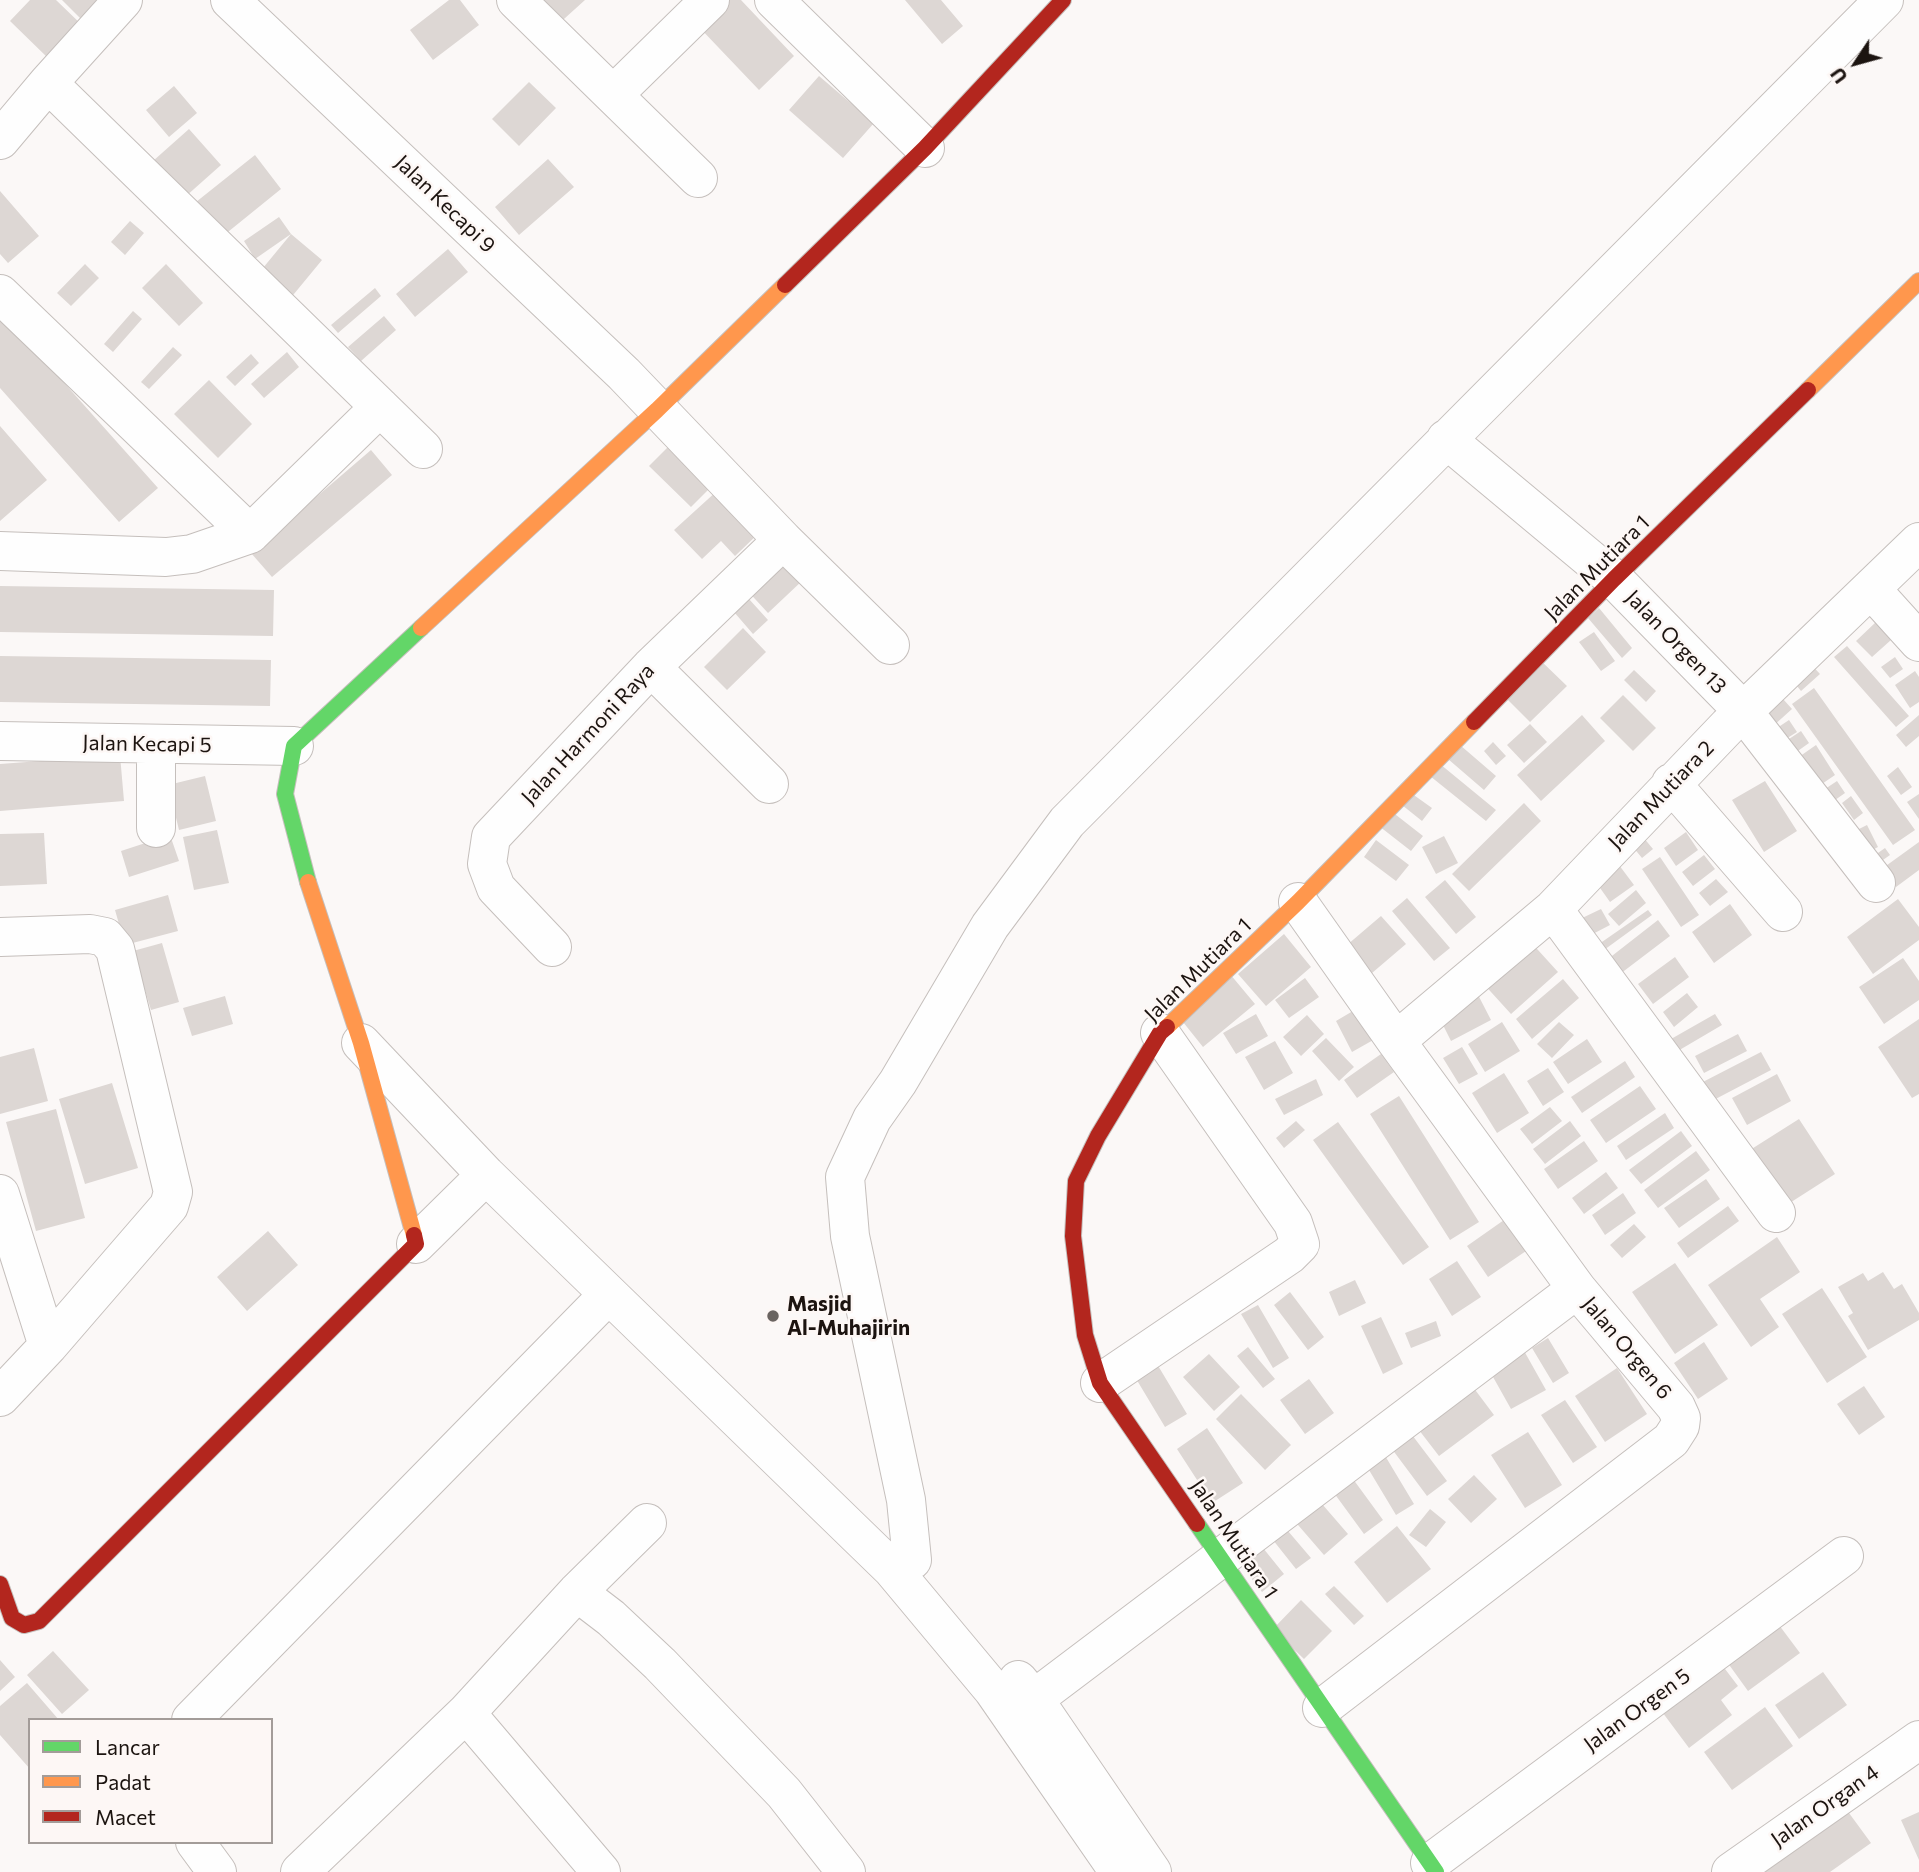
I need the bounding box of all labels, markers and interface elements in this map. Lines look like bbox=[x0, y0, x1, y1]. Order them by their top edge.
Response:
north arrow bbox=[1821, 28, 1891, 98]
text: U bbox=[1825, 63, 1852, 88]
street label: Jalan Kecapi 9 bbox=[390, 150, 500, 258]
street label: Jalan Mutiara 1 bbox=[1539, 510, 1655, 626]
street label: Jalan Orgen 13 bbox=[1620, 585, 1732, 699]
street label: Jalan Harmoni Raya bbox=[516, 658, 660, 810]
street label: Jalan Kecapi 5 bbox=[82, 730, 212, 758]
street label: Jalan Mutiara 2 bbox=[1603, 736, 1719, 854]
street label: Jalan Mutiara 1 bbox=[1139, 913, 1257, 1027]
place label: Masjid Al-Muhajirin bbox=[787, 1291, 910, 1341]
street label: Jalan Orgen 6 bbox=[1577, 1292, 1677, 1404]
marker: Masjid Al-Muhajirin bbox=[765, 1308, 781, 1324]
street label: Jalan Mutiara 1 bbox=[1185, 1475, 1283, 1603]
street label: Jalan Orgen 5 bbox=[1579, 1663, 1695, 1757]
legend bbox=[28, 1718, 273, 1844]
text: Lancar bbox=[95, 1734, 160, 1759]
street label: Jalan Organ 4 bbox=[1766, 1760, 1884, 1852]
text: Padat bbox=[95, 1769, 151, 1794]
text: Macet bbox=[95, 1804, 156, 1829]

